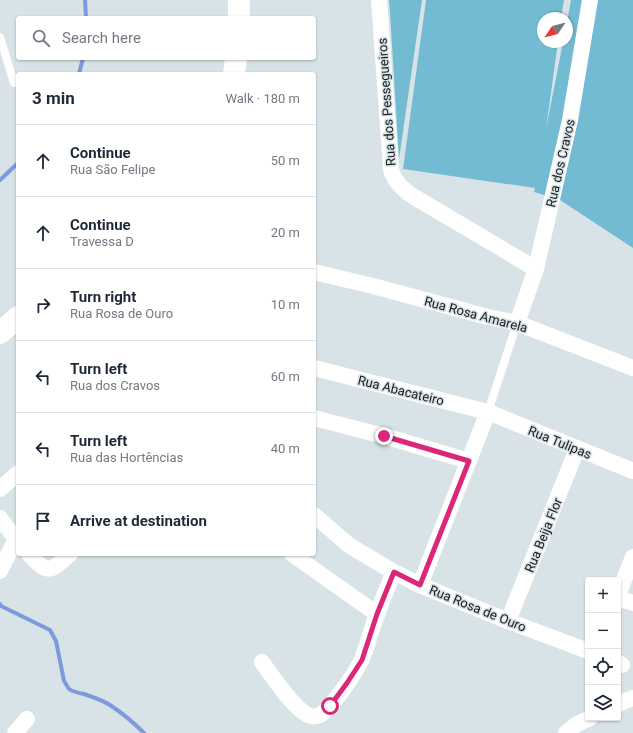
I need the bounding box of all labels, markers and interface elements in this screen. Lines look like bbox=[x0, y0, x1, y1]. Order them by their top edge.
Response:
north arrow bbox=[537, 12, 573, 48]
search box bbox=[16, 16, 316, 60]
icon: search bbox=[30, 27, 52, 49]
text: Search here bbox=[62, 29, 141, 47]
street label: Rua dos Pessegueiros bbox=[375, 37, 398, 167]
text: 3 min bbox=[32, 88, 75, 108]
text: Walk · 180 m bbox=[225, 91, 300, 106]
street label: Rua dos Cravos bbox=[543, 117, 578, 209]
text: Continue bbox=[70, 144, 131, 162]
icon: ahead bbox=[32, 150, 54, 172]
text: 50 m bbox=[271, 153, 300, 168]
text: Rua São Felipe bbox=[70, 162, 155, 177]
text: Continue bbox=[70, 216, 131, 234]
icon: ahead bbox=[32, 222, 54, 244]
text: 20 m bbox=[271, 225, 300, 240]
text: Travessa D bbox=[70, 234, 134, 249]
text: Turn right bbox=[70, 288, 136, 306]
street label: Rua Rosa Amarela bbox=[423, 293, 529, 335]
icon: right bbox=[32, 294, 54, 316]
text: 10 m bbox=[271, 297, 300, 312]
text: Rua Rosa de Ouro bbox=[70, 306, 173, 321]
text: Turn left bbox=[70, 360, 127, 378]
icon: left bbox=[32, 366, 54, 388]
text: 60 m bbox=[271, 369, 300, 384]
street label: Rua Abacateiro bbox=[356, 373, 445, 408]
text: Rua dos Cravos bbox=[70, 378, 160, 393]
street label: Rua Tulipas bbox=[526, 423, 594, 462]
route end bbox=[375, 427, 393, 445]
text: Turn left bbox=[70, 432, 127, 450]
icon: left bbox=[32, 438, 54, 460]
text: 40 m bbox=[271, 441, 300, 456]
text: Rua das Hortências bbox=[70, 450, 183, 465]
street label: Rua Beija Flor bbox=[522, 495, 565, 575]
icon: arrive bbox=[32, 510, 54, 532]
text: Arrive at destination bbox=[70, 512, 207, 530]
map controls bbox=[585, 577, 621, 721]
button: + bbox=[585, 577, 621, 613]
street label: Rua Rosa de Ouro bbox=[427, 582, 528, 635]
button: − bbox=[585, 613, 621, 649]
button: locate bbox=[585, 649, 621, 685]
button: layers bbox=[585, 685, 621, 721]
route start bbox=[321, 697, 339, 715]

